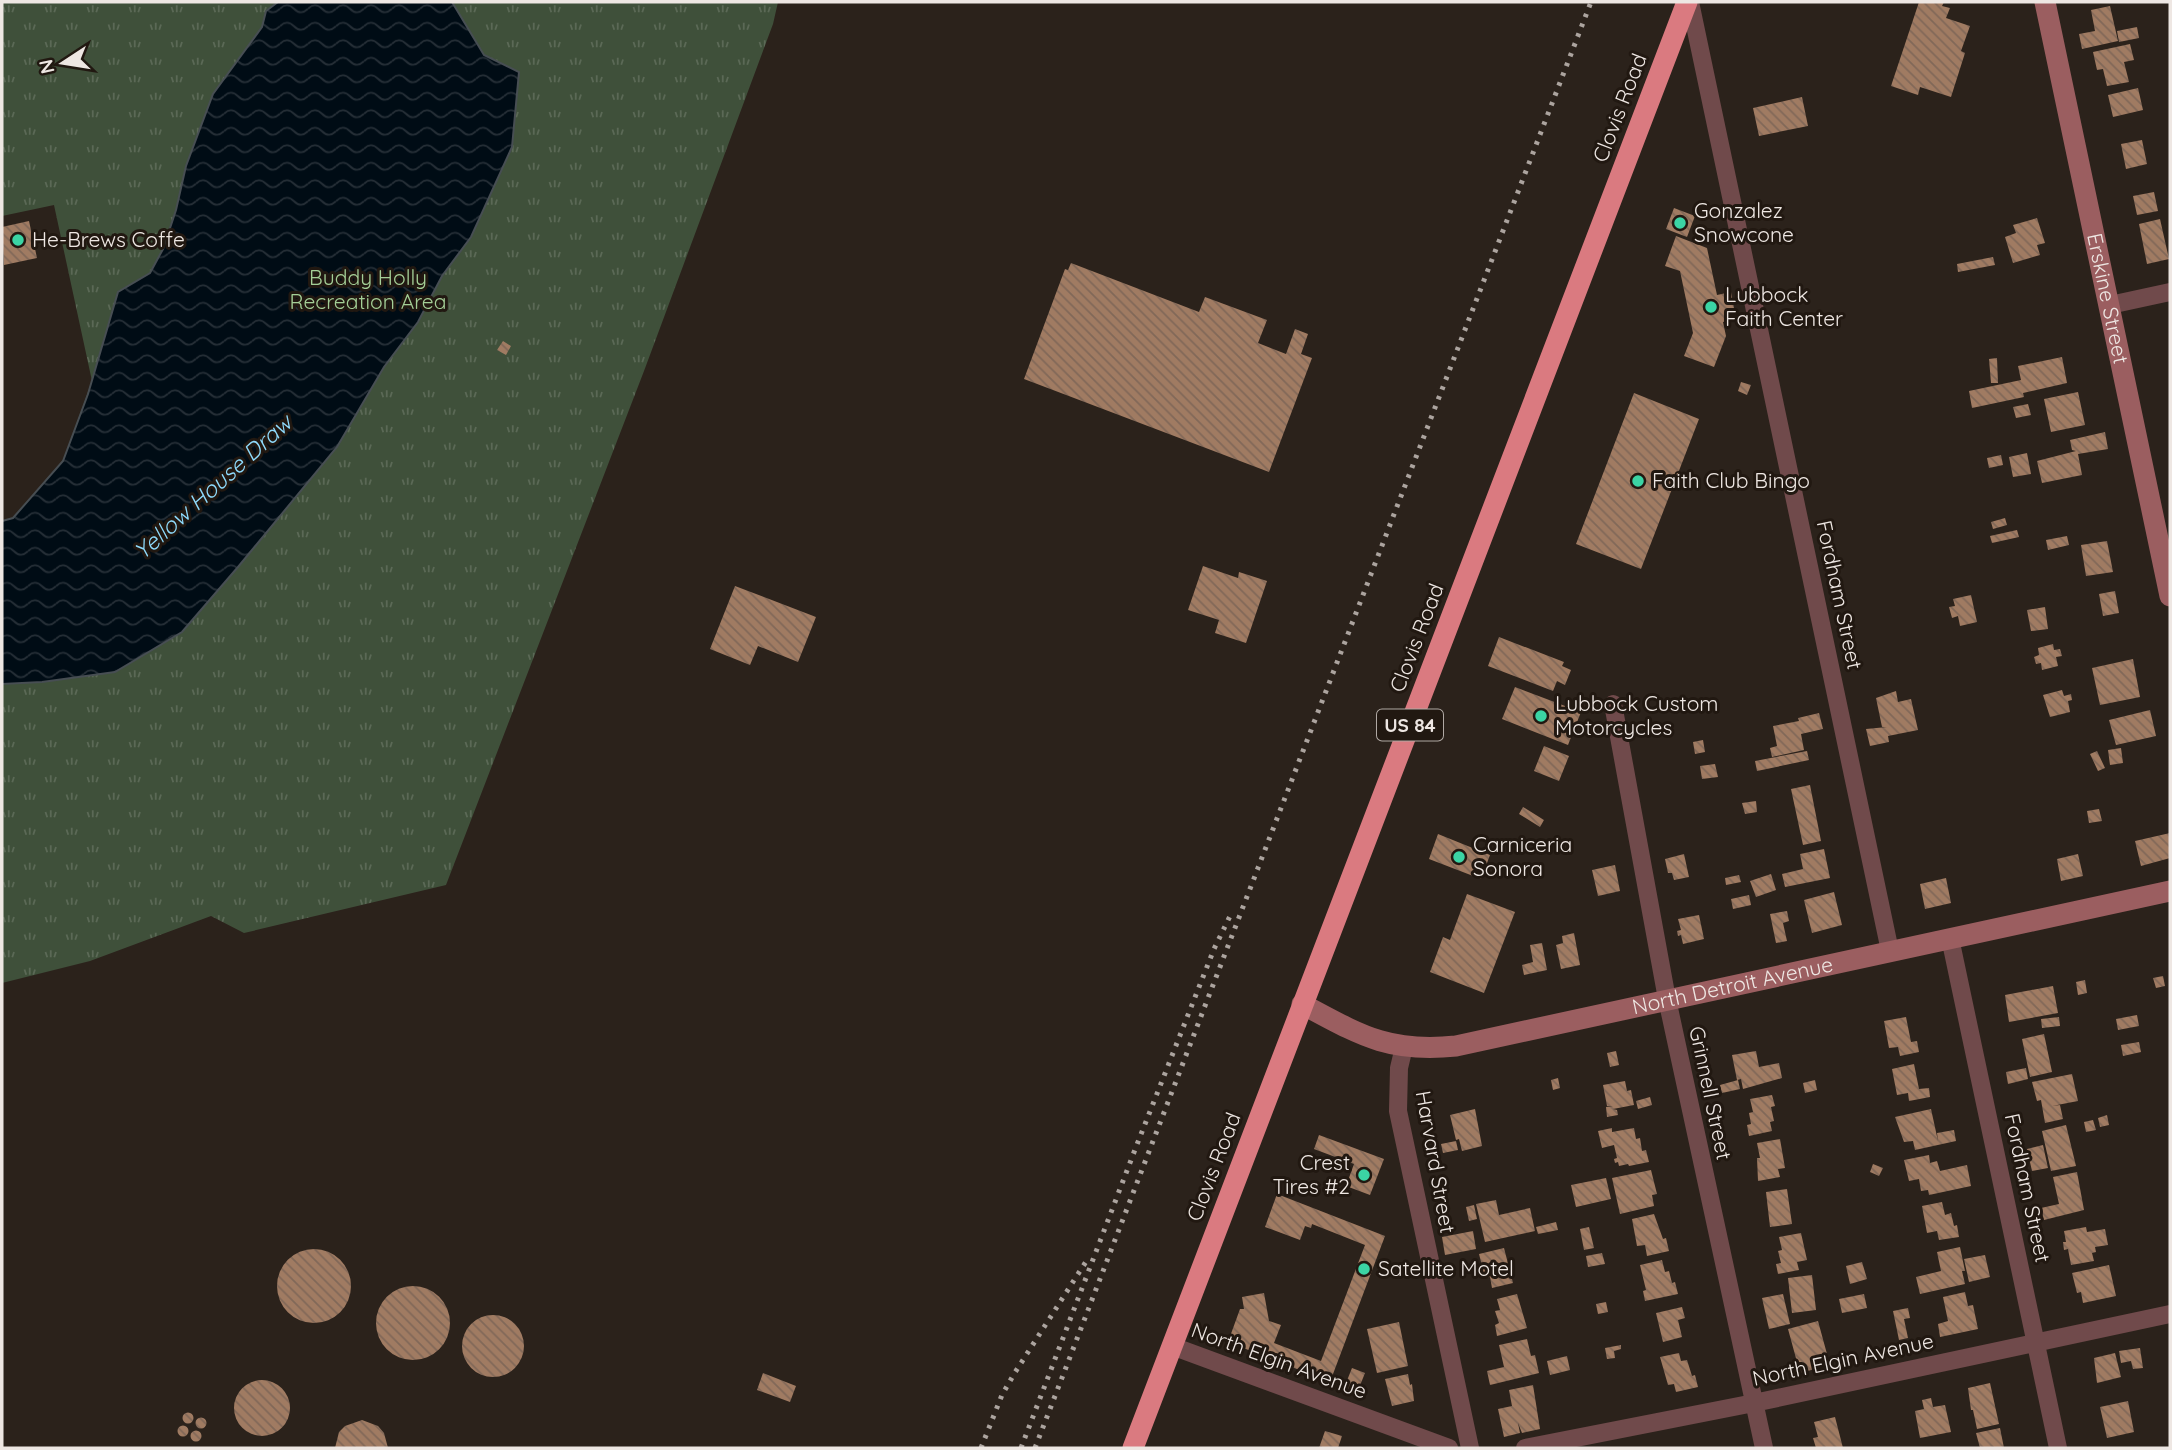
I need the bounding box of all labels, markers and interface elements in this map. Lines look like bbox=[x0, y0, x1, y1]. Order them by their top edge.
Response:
north arrow bbox=[28, 28, 98, 98]
street label: Clovis Road bbox=[1586, 50, 1652, 166]
text: N bbox=[33, 57, 60, 76]
place label: Gonzalez Snowcone bbox=[1694, 197, 1794, 247]
marker: Gonzalez Snowcone bbox=[1672, 215, 1688, 231]
place label: He-Brews Coffe bbox=[32, 226, 185, 252]
street label: Erskine Street bbox=[2082, 231, 2135, 366]
marker: He-Brews Coffe bbox=[10, 232, 26, 248]
park label: Buddy Holly Recreation Area bbox=[289, 264, 447, 314]
place label: Lubbock Faith Center bbox=[1725, 281, 1843, 331]
marker: Lubbock Faith Center bbox=[1703, 299, 1719, 315]
water label: Yellow House Draw bbox=[128, 406, 300, 565]
place label: Faith Club Bingo bbox=[1652, 467, 1810, 493]
marker: Faith Club Bingo bbox=[1630, 473, 1646, 489]
street label: Fordham Street bbox=[1812, 518, 1868, 672]
street label: Clovis Road bbox=[1383, 580, 1449, 696]
place label: Lubbock Custom Motorcycles bbox=[1555, 690, 1718, 740]
marker: Lubbock Custom Motorcycles bbox=[1533, 708, 1549, 724]
road number: US 84 bbox=[1377, 710, 1443, 740]
place label: Carniceria Sonora bbox=[1473, 831, 1572, 881]
marker: Carniceria Sonora bbox=[1451, 849, 1467, 865]
street label: North Detroit Avenue bbox=[1630, 951, 1835, 1019]
street label: Grinnell Street bbox=[1684, 1024, 1738, 1162]
street label: Harvard Street bbox=[1411, 1089, 1461, 1235]
street label: Clovis Road bbox=[1180, 1109, 1246, 1225]
street label: Fordham Street bbox=[2000, 1111, 2056, 1265]
place label: Crest Tires #2 bbox=[1272, 1149, 1350, 1199]
marker: Crest Tires #2 bbox=[1356, 1167, 1372, 1183]
place label: Satellite Motel bbox=[1378, 1255, 1514, 1281]
marker: Satellite Motel bbox=[1356, 1261, 1372, 1277]
street label: North Elgin Avenue bbox=[1188, 1316, 1371, 1404]
street label: North Elgin Avenue bbox=[1750, 1327, 1936, 1391]

